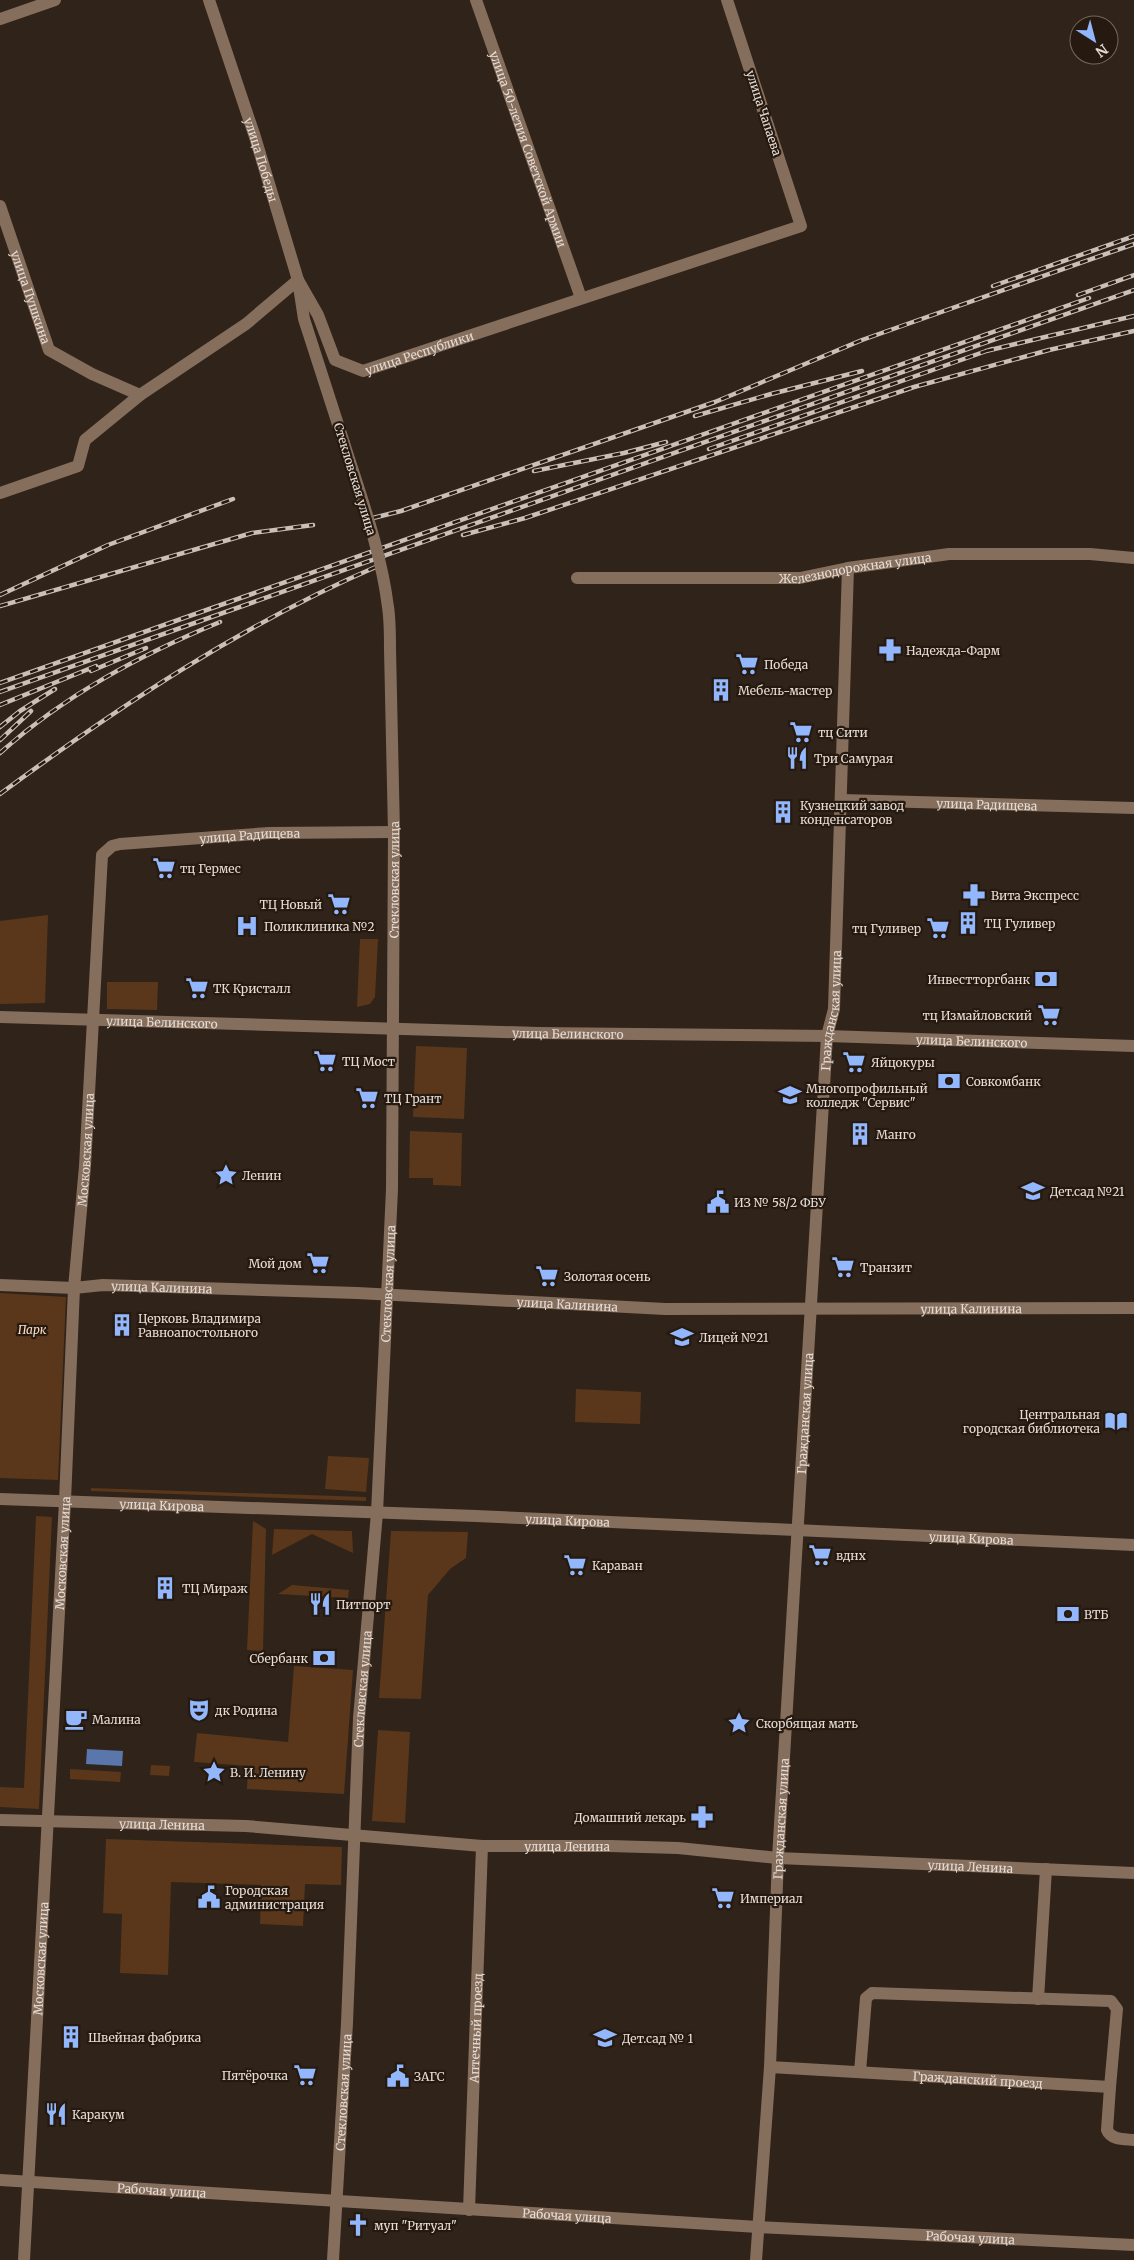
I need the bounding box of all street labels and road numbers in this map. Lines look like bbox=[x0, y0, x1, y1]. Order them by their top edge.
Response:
street label: улица 50-летия Советской Армии bbox=[487, 49, 570, 249]
street label: улица Чапаева bbox=[743, 68, 785, 158]
street label: улица Победы bbox=[241, 115, 282, 204]
street label: улица Пушкина bbox=[8, 248, 54, 346]
street label: улица Республики bbox=[363, 327, 475, 377]
street label: Стекловская улица bbox=[331, 421, 379, 538]
street label: Железнодорожная улица bbox=[779, 549, 933, 586]
street label: улица Радищева bbox=[936, 795, 1038, 813]
street label: Стекловская улица bbox=[386, 821, 402, 938]
street label: улица Радищева bbox=[199, 825, 301, 846]
street label: Гражданская улица bbox=[817, 949, 843, 1071]
street label: улица Белинского bbox=[106, 1013, 218, 1031]
street label: улица Белинского bbox=[512, 1025, 624, 1041]
street label: улица Белинского bbox=[916, 1031, 1028, 1050]
street label: Московская улица bbox=[74, 1092, 97, 1207]
street label: Стекловская улица bbox=[377, 1224, 398, 1343]
street label: улица Калинина bbox=[111, 1278, 213, 1296]
street label: улица Калинина bbox=[516, 1294, 619, 1314]
street label: улица Калинина bbox=[921, 1301, 1023, 1316]
street label: Гражданская улица bbox=[793, 1352, 816, 1475]
street label: Московская улица bbox=[52, 1495, 73, 1610]
street label: улица Кирова bbox=[119, 1496, 205, 1514]
street label: улица Кирова bbox=[525, 1511, 611, 1529]
street label: улица Кирова bbox=[929, 1528, 1014, 1547]
street label: Стекловская улица bbox=[350, 1629, 374, 1747]
street label: Гражданская улица bbox=[770, 1757, 791, 1880]
street label: улица Ленина bbox=[119, 1815, 205, 1833]
street label: улица Ленина bbox=[524, 1839, 610, 1854]
street label: улица Ленина bbox=[927, 1857, 1014, 1875]
street label: Московская улица bbox=[30, 1901, 51, 2016]
street label: Аптечный проезд bbox=[466, 1973, 485, 2084]
street label: Стекловская улица bbox=[332, 2033, 354, 2151]
street label: Гражданский проезд bbox=[912, 2068, 1043, 2091]
street label: Рабочая улица bbox=[117, 2180, 207, 2200]
street label: Рабочая улица bbox=[522, 2205, 612, 2225]
street label: Рабочая улица bbox=[925, 2228, 1016, 2247]

